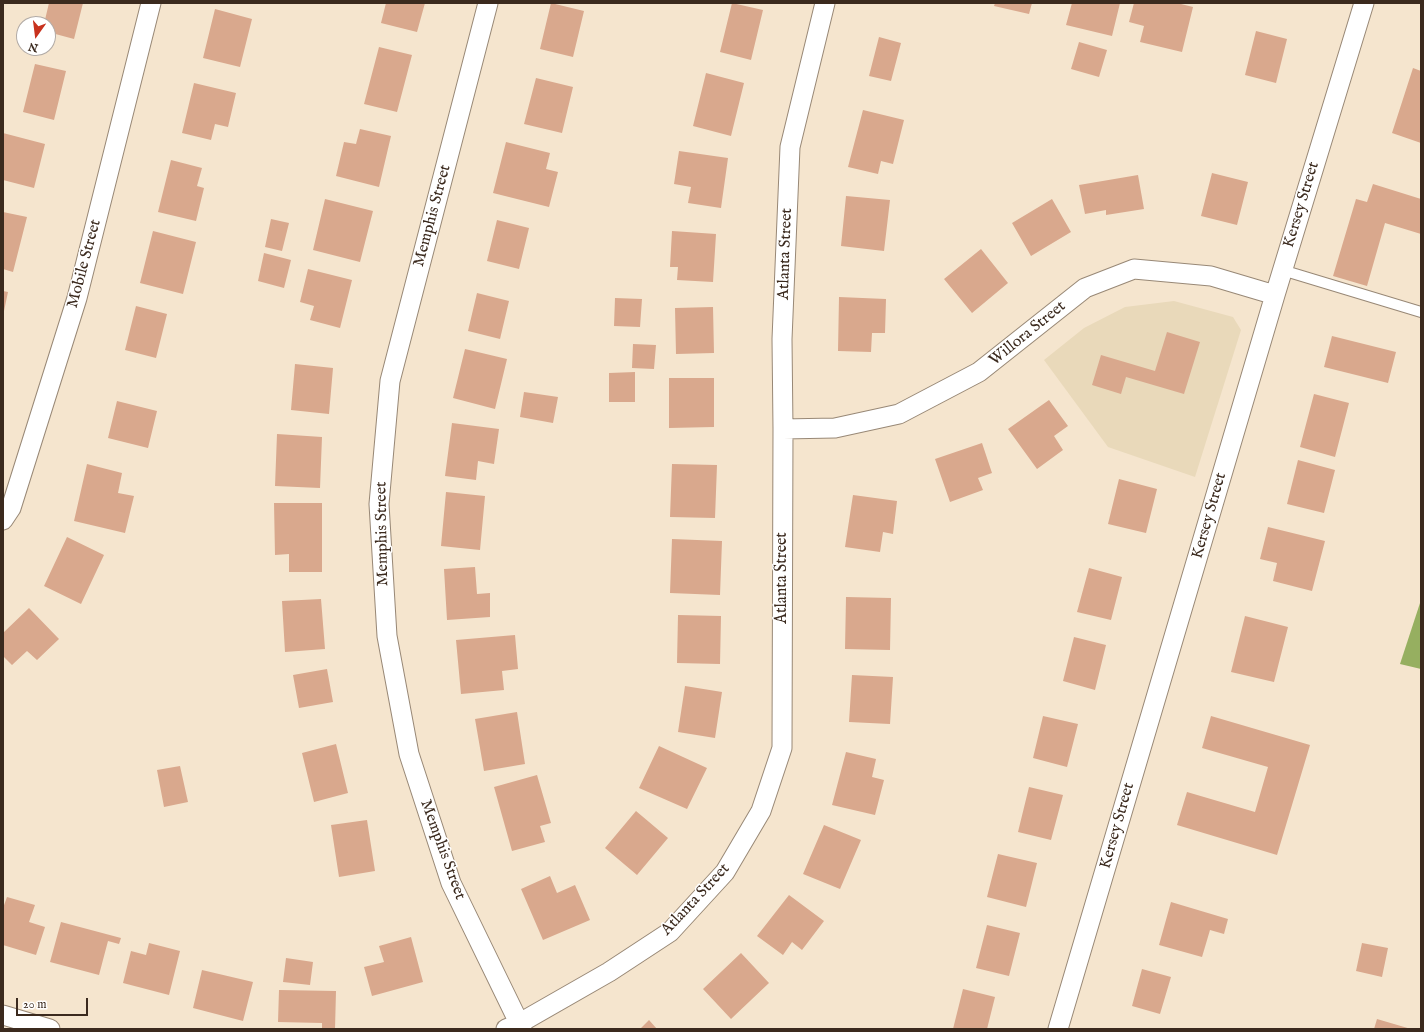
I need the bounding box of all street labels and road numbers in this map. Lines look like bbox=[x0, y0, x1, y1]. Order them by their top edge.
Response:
street label: Kersey Street bbox=[1280, 160, 1324, 250]
street label: Memphis Street bbox=[410, 163, 456, 269]
street label: Atlanta Street bbox=[775, 208, 797, 300]
street label: Mobile Street bbox=[64, 217, 106, 311]
street label: Willora Street bbox=[986, 297, 1070, 371]
street label: Kersey Street bbox=[1189, 471, 1231, 561]
street label: Memphis Street bbox=[372, 481, 394, 587]
street label: Atlanta Street bbox=[773, 532, 793, 624]
street label: Kersey Street bbox=[1097, 781, 1139, 871]
street label: Memphis Street bbox=[415, 797, 469, 903]
street label: Atlanta Street bbox=[658, 860, 734, 940]

